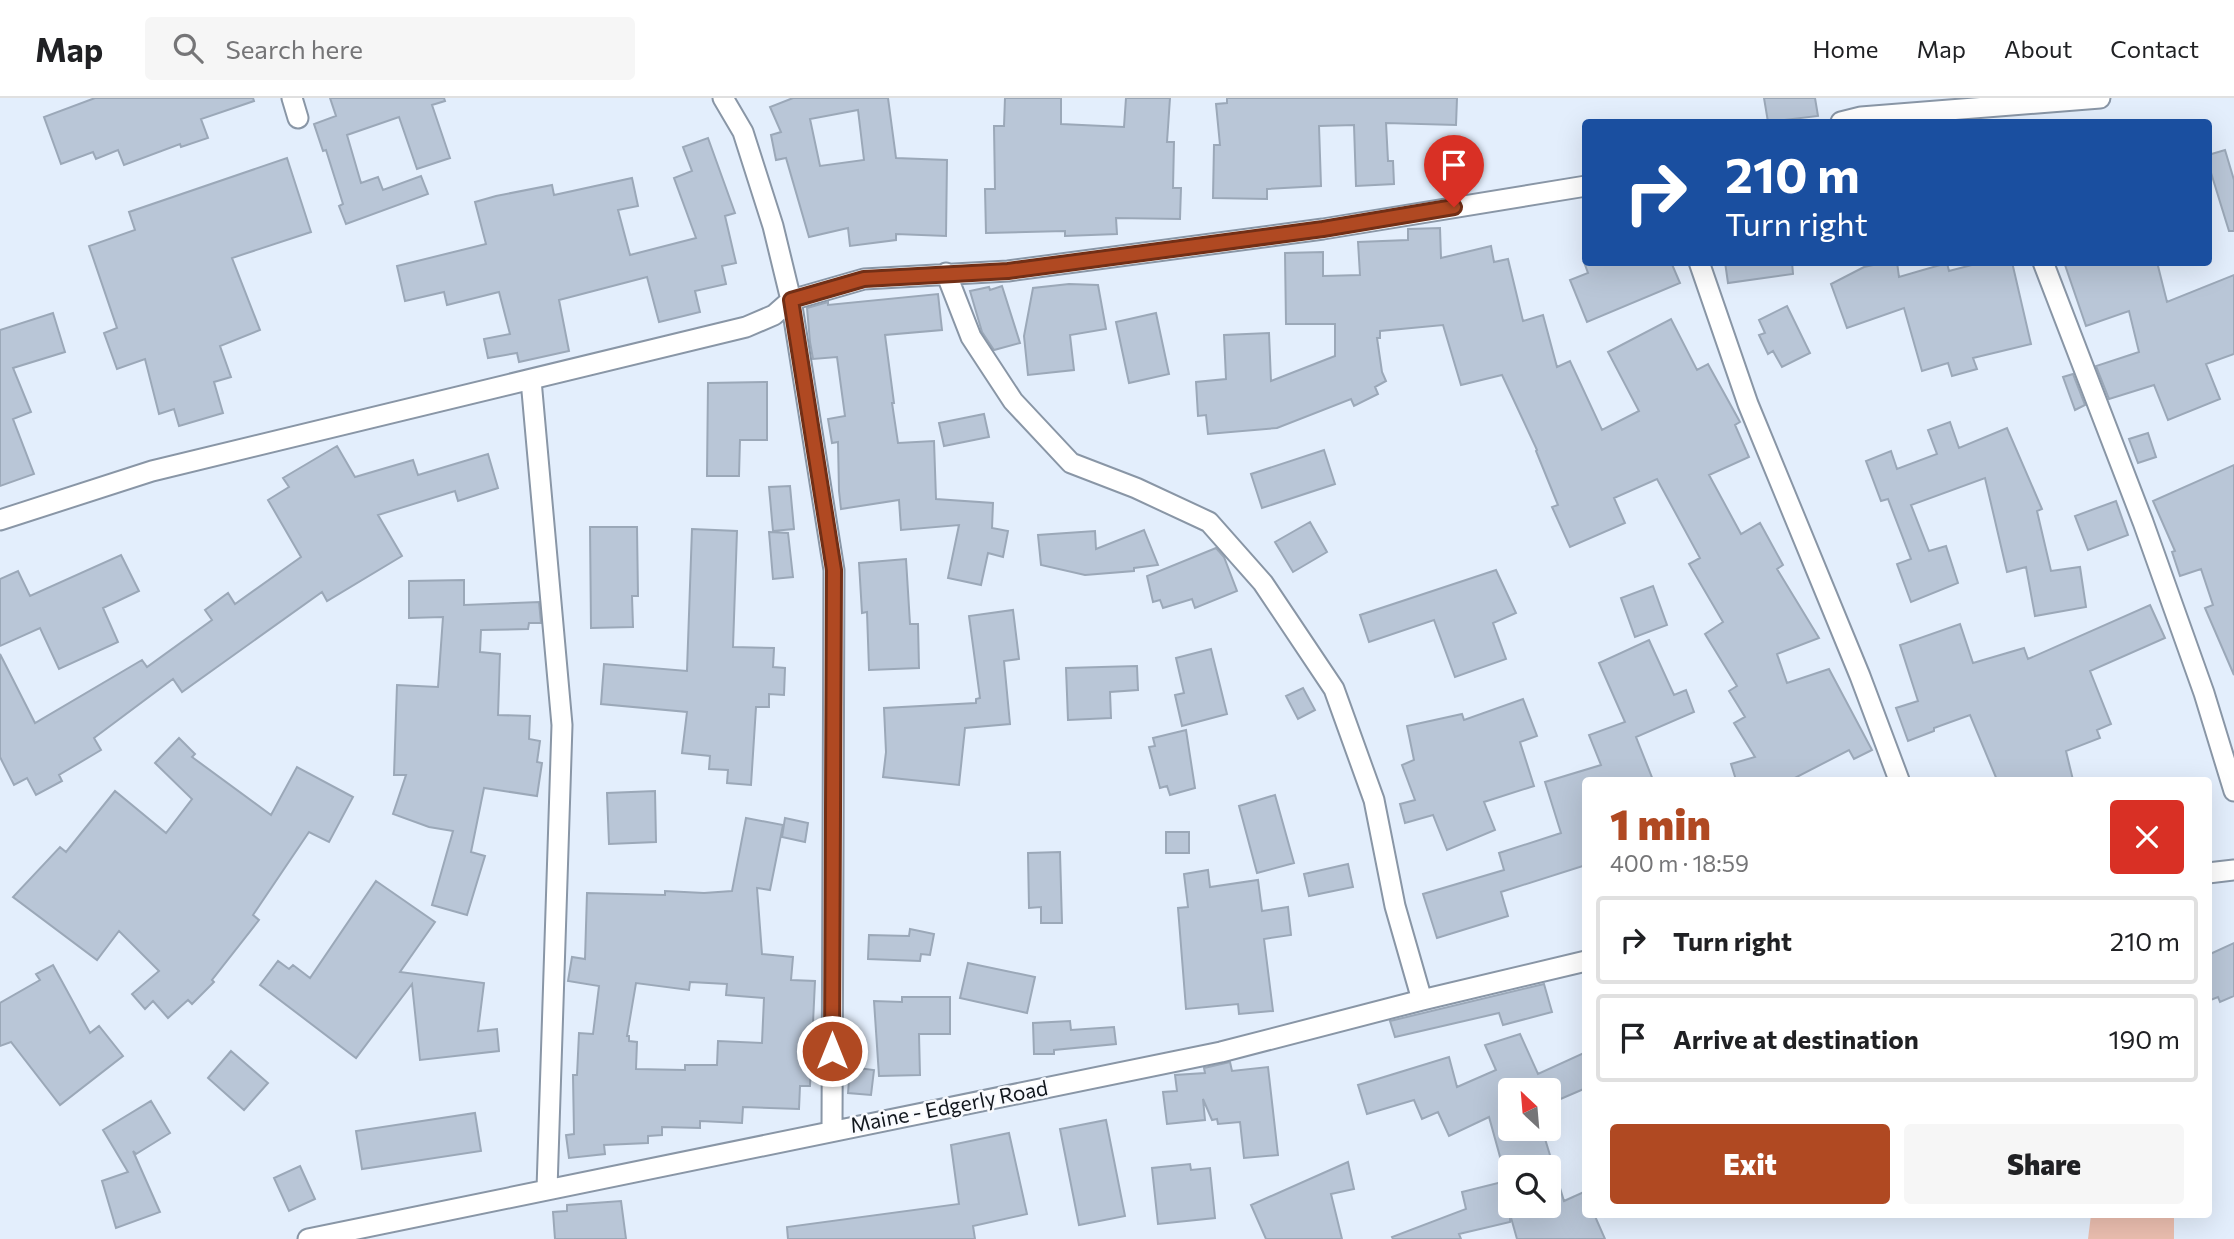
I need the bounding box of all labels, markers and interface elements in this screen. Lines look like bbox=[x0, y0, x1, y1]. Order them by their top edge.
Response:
search box bbox=[145, 17, 635, 80]
text: Map bbox=[35, 28, 103, 69]
icon: search bbox=[169, 29, 207, 67]
text: Search here bbox=[225, 33, 363, 64]
text: Home bbox=[1813, 34, 1879, 63]
text: Map bbox=[1917, 34, 1966, 63]
text: About bbox=[2004, 34, 2072, 63]
text: Contact bbox=[2110, 34, 2199, 63]
pin bbox=[1424, 135, 1484, 207]
text: 210 m bbox=[1725, 143, 1860, 203]
icon: arrive bbox=[1435, 146, 1473, 184]
icon: right bbox=[1610, 147, 1701, 238]
text: Turn right bbox=[1725, 203, 1868, 243]
text: 1 min bbox=[1610, 797, 1711, 849]
button: close bbox=[2110, 800, 2184, 874]
text: 400 m · 18:59 bbox=[1610, 849, 1749, 877]
icon: right bbox=[1614, 921, 1652, 959]
text: Turn right bbox=[1673, 925, 1792, 956]
text: 210 m bbox=[2110, 925, 2180, 956]
position arrow bbox=[795, 1014, 869, 1088]
icon: arrive bbox=[1614, 1019, 1652, 1057]
text: Arrive at destination bbox=[1673, 1023, 1919, 1054]
text: 190 m bbox=[2108, 1023, 2180, 1054]
street label: Maine - Edgerly Road bbox=[848, 1074, 1050, 1137]
north arrow bbox=[1498, 1078, 1561, 1141]
map controls bbox=[1498, 1078, 1561, 1218]
button: Exit bbox=[1610, 1124, 1890, 1204]
button: Share bbox=[1904, 1124, 2184, 1204]
button: search bbox=[1498, 1155, 1561, 1218]

